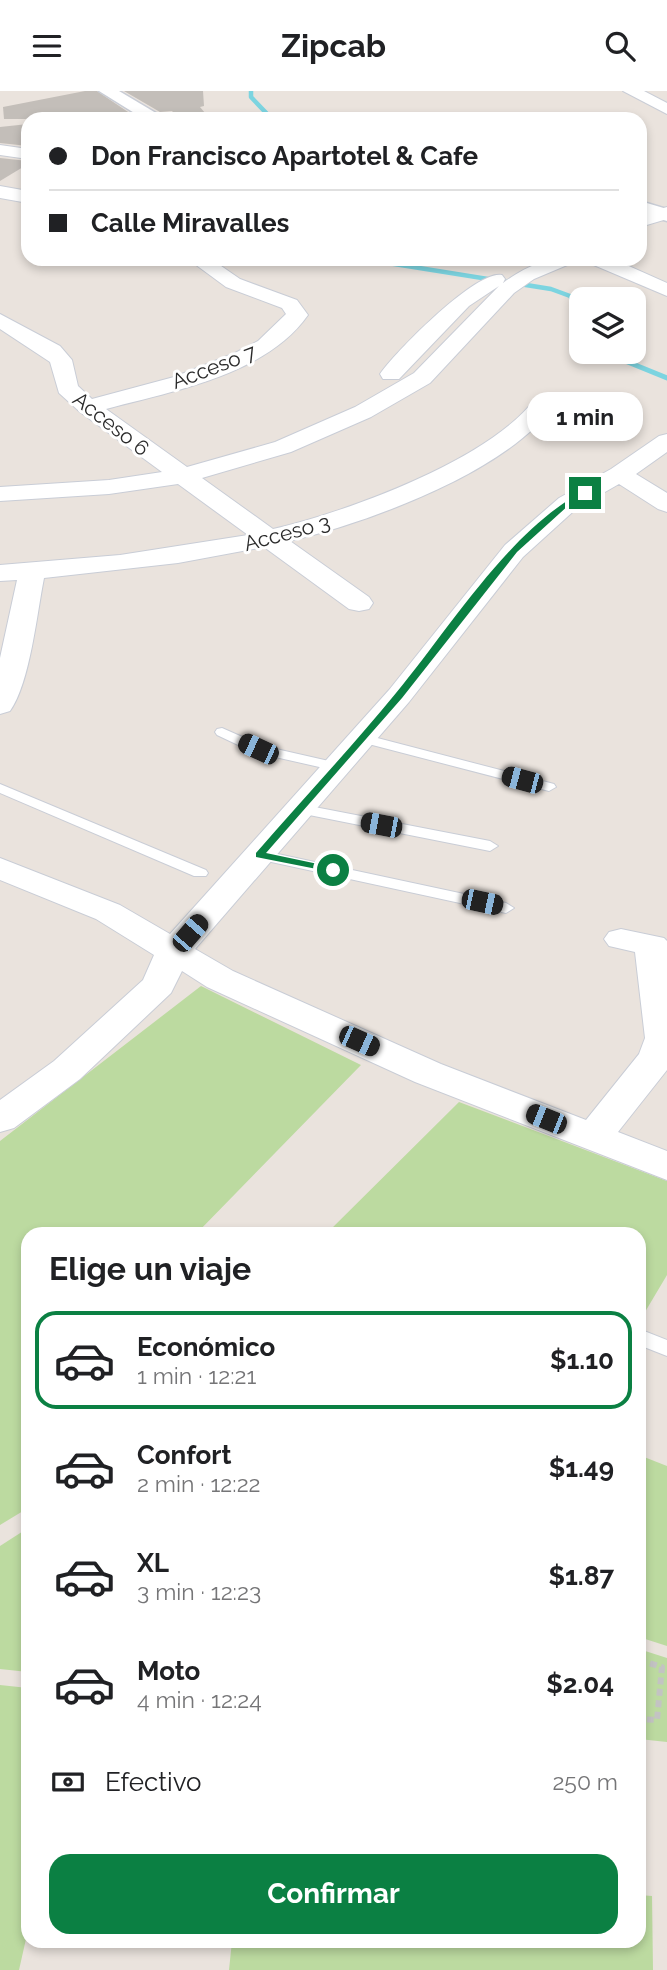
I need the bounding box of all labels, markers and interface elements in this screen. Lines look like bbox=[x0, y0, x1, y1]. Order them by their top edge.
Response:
icon: menu bbox=[28, 27, 66, 65]
text: Zipcab bbox=[281, 27, 386, 64]
icon: search bbox=[601, 27, 639, 65]
text: Don Francisco Apartotel & Cafe bbox=[91, 141, 478, 171]
text: Calle Miravalles bbox=[91, 208, 289, 238]
map controls bbox=[569, 287, 646, 364]
button: layers bbox=[569, 287, 646, 364]
street label: Acceso 7 bbox=[168, 339, 260, 394]
street label: Acceso 6 bbox=[68, 386, 154, 461]
callout: 1 min bbox=[527, 391, 643, 441]
text: 1 min bbox=[556, 403, 614, 430]
route end bbox=[569, 477, 601, 509]
street label: Acceso 3 bbox=[241, 509, 333, 556]
car bbox=[235, 731, 282, 767]
car bbox=[499, 764, 546, 796]
car bbox=[359, 811, 404, 839]
route start bbox=[317, 854, 349, 886]
car bbox=[460, 887, 505, 917]
car bbox=[169, 910, 212, 956]
car bbox=[336, 1023, 383, 1059]
car bbox=[523, 1101, 570, 1137]
text: Elige un viaje bbox=[49, 1250, 251, 1287]
icon: car bbox=[53, 1329, 116, 1392]
text: Económico bbox=[137, 1332, 275, 1362]
text: $1.10 bbox=[550, 1345, 614, 1375]
text: 1 min · 12:21 bbox=[137, 1362, 256, 1389]
icon: car bbox=[53, 1437, 116, 1500]
text: Confort bbox=[137, 1440, 231, 1470]
text: $1.49 bbox=[549, 1453, 614, 1483]
text: 2 min · 12:22 bbox=[137, 1470, 261, 1497]
icon: car bbox=[53, 1545, 116, 1608]
text: XL bbox=[137, 1548, 169, 1578]
text: $1.87 bbox=[549, 1561, 614, 1591]
text: 3 min · 12:23 bbox=[137, 1578, 261, 1605]
icon: car bbox=[53, 1653, 116, 1716]
text: Moto bbox=[137, 1656, 200, 1686]
text: $2.04 bbox=[546, 1669, 614, 1699]
text: 4 min · 12:24 bbox=[137, 1686, 262, 1713]
icon: cash bbox=[49, 1763, 87, 1801]
text: Efectivo bbox=[105, 1767, 202, 1797]
text: 250 m bbox=[552, 1768, 618, 1795]
button: Confirmar bbox=[49, 1854, 618, 1934]

